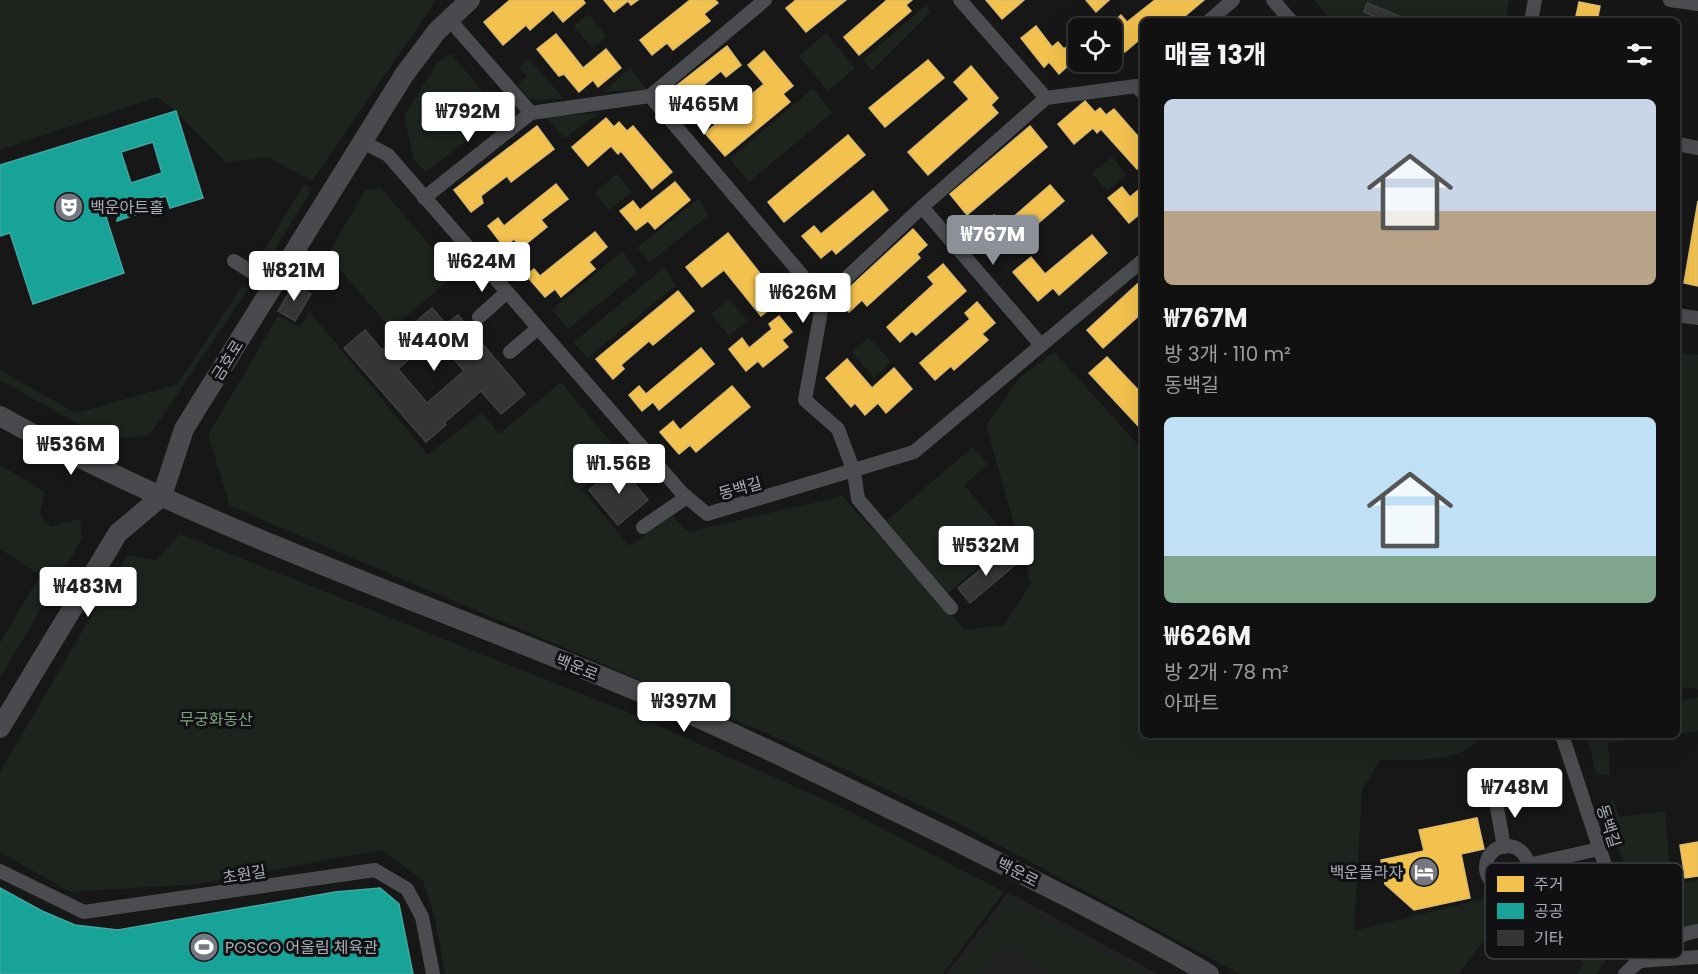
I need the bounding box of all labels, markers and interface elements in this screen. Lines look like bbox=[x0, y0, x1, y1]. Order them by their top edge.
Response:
map controls bbox=[1068, 18, 1122, 72]
button: locate bbox=[1068, 18, 1122, 72]
text: 매물 13개 bbox=[1164, 37, 1267, 73]
icon: filters bbox=[1623, 38, 1656, 71]
pin: ₩465M bbox=[662, 85, 746, 136]
text: ₩465M bbox=[669, 90, 739, 118]
pin: ₩792M bbox=[426, 92, 510, 143]
text: ₩792M bbox=[436, 97, 500, 125]
icon: home bbox=[1356, 138, 1464, 246]
theatre icon: 백운아트홀 bbox=[53, 191, 85, 223]
place label: 백운아트홀 bbox=[90, 196, 164, 219]
pin: ₩767M bbox=[951, 215, 1035, 266]
text: ₩767M bbox=[961, 220, 1025, 248]
pin: ₩624M bbox=[440, 242, 524, 293]
text: ₩624M bbox=[448, 247, 516, 275]
pin: ₩821M bbox=[252, 251, 336, 302]
text: ₩821M bbox=[263, 256, 325, 284]
pin: ₩626M bbox=[761, 273, 845, 324]
text: ₩626M bbox=[769, 278, 837, 306]
text: ₩767M bbox=[1164, 300, 1248, 336]
pin: ₩440M bbox=[392, 321, 476, 372]
text: ₩440M bbox=[399, 326, 469, 354]
street label: 금호로 bbox=[206, 335, 249, 385]
text: 방 3개 · 110 m² bbox=[1164, 340, 1291, 368]
text: 동백길 bbox=[1164, 371, 1219, 399]
pin: ₩536M bbox=[29, 425, 113, 476]
text: ₩536M bbox=[37, 430, 105, 458]
pin: ₩1.56B bbox=[570, 444, 668, 495]
text: ₩1.56B bbox=[587, 449, 651, 477]
icon: home bbox=[1356, 456, 1464, 564]
street label: 동백길 bbox=[716, 471, 765, 506]
pin: ₩532M bbox=[944, 526, 1028, 577]
text: ₩532M bbox=[953, 531, 1019, 559]
pin: ₩483M bbox=[46, 567, 130, 618]
text: ₩483M bbox=[54, 572, 122, 600]
text: ₩626M bbox=[1164, 618, 1251, 654]
street label: 백운로 bbox=[552, 649, 602, 687]
text: 방 2개 · 78 m² bbox=[1164, 658, 1289, 686]
pin: ₩397M bbox=[642, 682, 726, 733]
text: ₩397M bbox=[651, 687, 717, 715]
text: 아파트 bbox=[1164, 689, 1219, 717]
park label: 무궁화동산 bbox=[179, 708, 253, 731]
pin: ₩748M bbox=[1473, 768, 1557, 819]
text: ₩748M bbox=[1481, 773, 1549, 801]
street label: 동백길 bbox=[1591, 802, 1626, 851]
street label: 백운로 bbox=[993, 852, 1043, 893]
hotel icon: 백운플라자 bbox=[1408, 856, 1440, 888]
street label: 초원길 bbox=[220, 860, 268, 889]
place label: 백운플라자 bbox=[1329, 861, 1403, 884]
legend bbox=[1485, 863, 1683, 959]
text: 주거 bbox=[1534, 873, 1563, 896]
text: 공공 bbox=[1534, 900, 1563, 923]
text: 기타 bbox=[1534, 927, 1564, 950]
sports icon: POSCO 어울림 체육관 bbox=[188, 931, 220, 963]
place label: POSCO 어울림 체육관 bbox=[225, 936, 378, 959]

